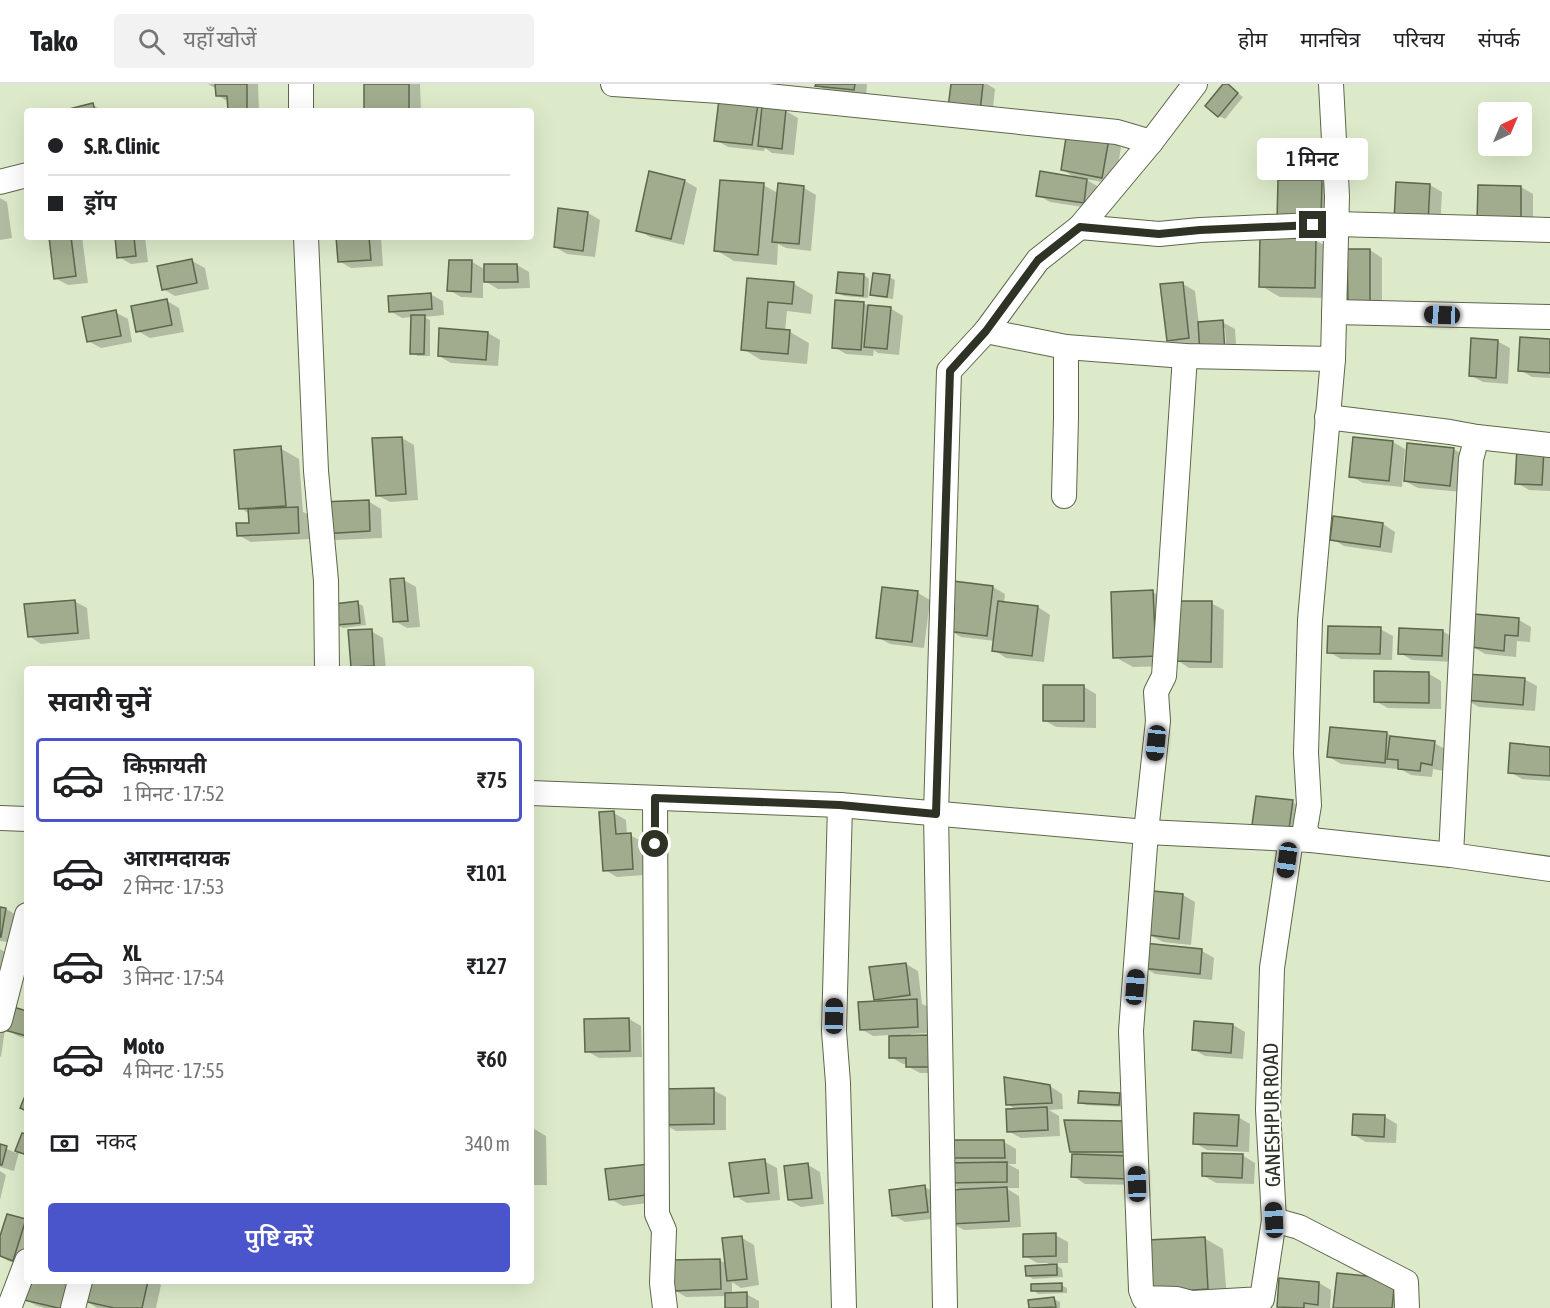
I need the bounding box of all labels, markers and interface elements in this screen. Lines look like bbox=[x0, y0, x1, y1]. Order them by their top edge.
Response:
search box bbox=[114, 14, 534, 68]
text: Tako bbox=[30, 25, 78, 57]
icon: search bbox=[135, 25, 168, 58]
text: यहाँ खोजें bbox=[183, 26, 256, 52]
text: होम bbox=[1238, 27, 1267, 51]
text: मानचित्र bbox=[1300, 27, 1360, 51]
text: परिचय bbox=[1393, 27, 1445, 51]
text: संपर्क bbox=[1478, 27, 1520, 51]
north arrow bbox=[1478, 102, 1532, 156]
map controls bbox=[1478, 102, 1532, 156]
text: S.R. Clinic bbox=[84, 133, 160, 159]
callout: 1 मिनट bbox=[1258, 138, 1368, 180]
text: 1 मिनट bbox=[1286, 147, 1339, 170]
text: ड्रॉप bbox=[84, 189, 117, 215]
route end bbox=[1299, 211, 1326, 238]
car bbox=[1424, 305, 1460, 325]
text: सवारी चुनें bbox=[48, 686, 151, 717]
car bbox=[1145, 724, 1167, 762]
text: किफ़ायती bbox=[123, 752, 207, 778]
icon: car bbox=[51, 753, 105, 807]
text: ₹75 bbox=[477, 767, 507, 793]
text: 1 मिनट · 17:52 bbox=[123, 782, 224, 805]
route start bbox=[641, 830, 668, 857]
car bbox=[1276, 841, 1298, 879]
text: आरामदायक bbox=[123, 845, 230, 871]
icon: car bbox=[51, 846, 105, 900]
text: ₹101 bbox=[467, 860, 507, 886]
text: 2 मिनट · 17:53 bbox=[123, 875, 224, 898]
icon: car bbox=[51, 939, 105, 993]
text: XL bbox=[123, 940, 141, 966]
text: ₹127 bbox=[467, 953, 507, 979]
text: 3 मिनट · 17:54 bbox=[123, 966, 224, 989]
car bbox=[1124, 968, 1146, 1006]
car bbox=[825, 998, 843, 1034]
icon: car bbox=[51, 1032, 105, 1086]
text: Moto bbox=[123, 1033, 165, 1059]
street label: GANESHPUR ROAD bbox=[1258, 1043, 1284, 1187]
text: ₹60 bbox=[477, 1046, 507, 1072]
text: 4 मिनट · 17:55 bbox=[123, 1059, 224, 1082]
icon: cash bbox=[48, 1127, 81, 1160]
text: नकद bbox=[96, 1128, 137, 1154]
text: 340 m bbox=[465, 1132, 510, 1155]
car bbox=[1127, 1166, 1147, 1202]
car bbox=[1264, 1202, 1284, 1238]
button: पुष्टि करें bbox=[48, 1203, 510, 1272]

